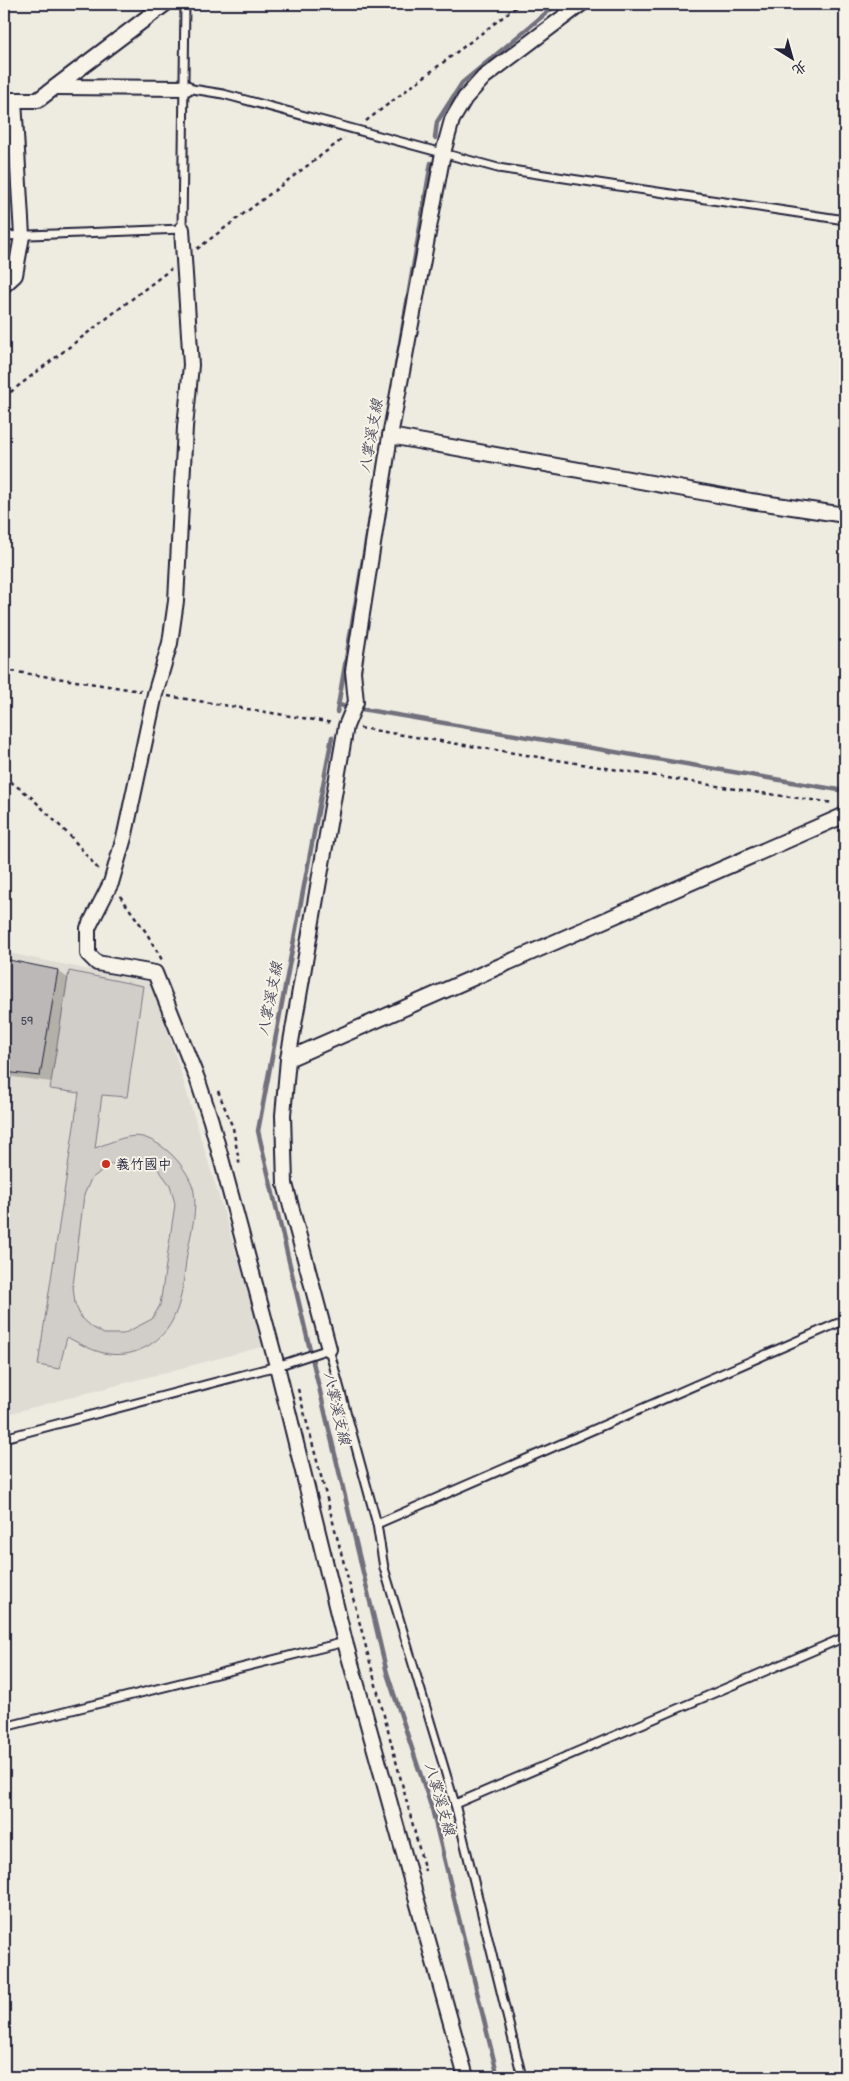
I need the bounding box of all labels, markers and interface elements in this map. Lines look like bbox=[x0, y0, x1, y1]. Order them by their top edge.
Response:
north arrow bbox=[766, 32, 816, 82]
text: 北 bbox=[789, 57, 810, 79]
water label: 八掌溪支線 bbox=[356, 397, 388, 475]
water label: 八掌溪支線 bbox=[254, 959, 287, 1038]
house number: 59 bbox=[21, 1015, 33, 1028]
place label: 義竹國中 bbox=[116, 1156, 172, 1173]
marker: 義竹國中 bbox=[100, 1158, 112, 1170]
water label: 八掌溪支線 bbox=[319, 1369, 354, 1448]
water label: 八掌溪支線 bbox=[420, 1760, 459, 1839]

